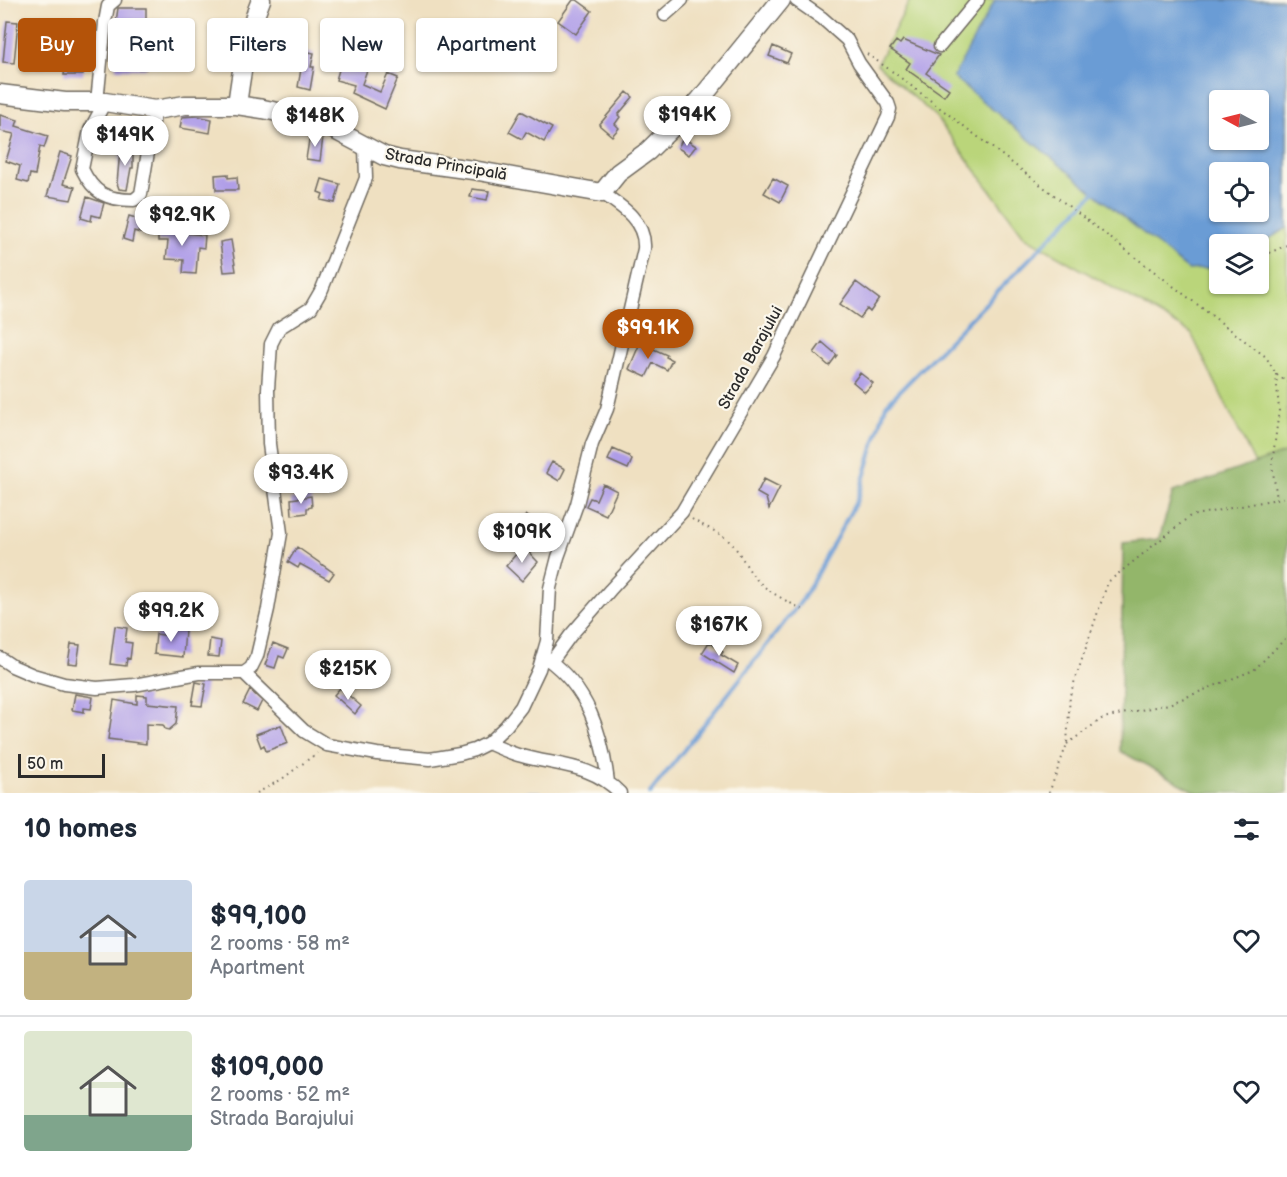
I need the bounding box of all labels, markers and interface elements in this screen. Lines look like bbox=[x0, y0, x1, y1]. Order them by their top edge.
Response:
chip: Buy bbox=[18, 18, 96, 72]
chip: Rent bbox=[108, 18, 195, 72]
chip: Filters bbox=[207, 18, 308, 72]
chip: New bbox=[320, 18, 404, 72]
chip: Apartment bbox=[416, 18, 557, 72]
north arrow bbox=[1209, 90, 1269, 150]
map controls bbox=[1209, 90, 1269, 294]
pin: $194K bbox=[645, 96, 729, 147]
pin: $148K bbox=[273, 97, 357, 148]
text: $194K bbox=[658, 103, 716, 127]
text: $148K bbox=[286, 104, 345, 128]
pin: $149K bbox=[83, 116, 167, 167]
text: $149K bbox=[96, 123, 154, 147]
street label: Strada Principală bbox=[384, 145, 508, 185]
button: locate bbox=[1209, 162, 1269, 222]
pin: $92.9K bbox=[133, 196, 231, 247]
text: $92.9K bbox=[149, 203, 215, 227]
button: layers bbox=[1209, 234, 1269, 294]
street label: Strada Barajului bbox=[715, 303, 787, 413]
pin: $99.1K bbox=[599, 309, 697, 360]
text: $99.1K bbox=[616, 316, 680, 340]
pin: $93.4K bbox=[252, 454, 350, 505]
text: $93.4K bbox=[268, 461, 334, 485]
pin: $109K bbox=[480, 513, 564, 564]
text: $109K bbox=[492, 520, 552, 544]
pin: $99.2K bbox=[122, 592, 220, 643]
text: $99.2K bbox=[138, 599, 204, 623]
pin: $167K bbox=[677, 606, 761, 657]
text: $167K bbox=[690, 613, 748, 637]
pin: $215K bbox=[306, 650, 390, 701]
text: $215K bbox=[319, 657, 377, 681]
scale bar bbox=[18, 751, 105, 778]
text: 50 m bbox=[27, 755, 63, 774]
icon: filters bbox=[1230, 813, 1263, 846]
text: 10 homes bbox=[24, 814, 137, 845]
text: $99,100 bbox=[210, 901, 307, 932]
icon: home bbox=[72, 904, 144, 976]
icon: heart bbox=[1230, 924, 1263, 957]
text: 2 rooms · 58 m² bbox=[210, 932, 350, 956]
text: Apartment bbox=[210, 956, 305, 980]
text: $109,000 bbox=[210, 1052, 324, 1083]
icon: home bbox=[72, 1055, 144, 1127]
icon: heart bbox=[1230, 1075, 1263, 1108]
text: 2 rooms · 52 m² bbox=[210, 1083, 350, 1107]
text: Strada Barajului bbox=[210, 1107, 354, 1131]

